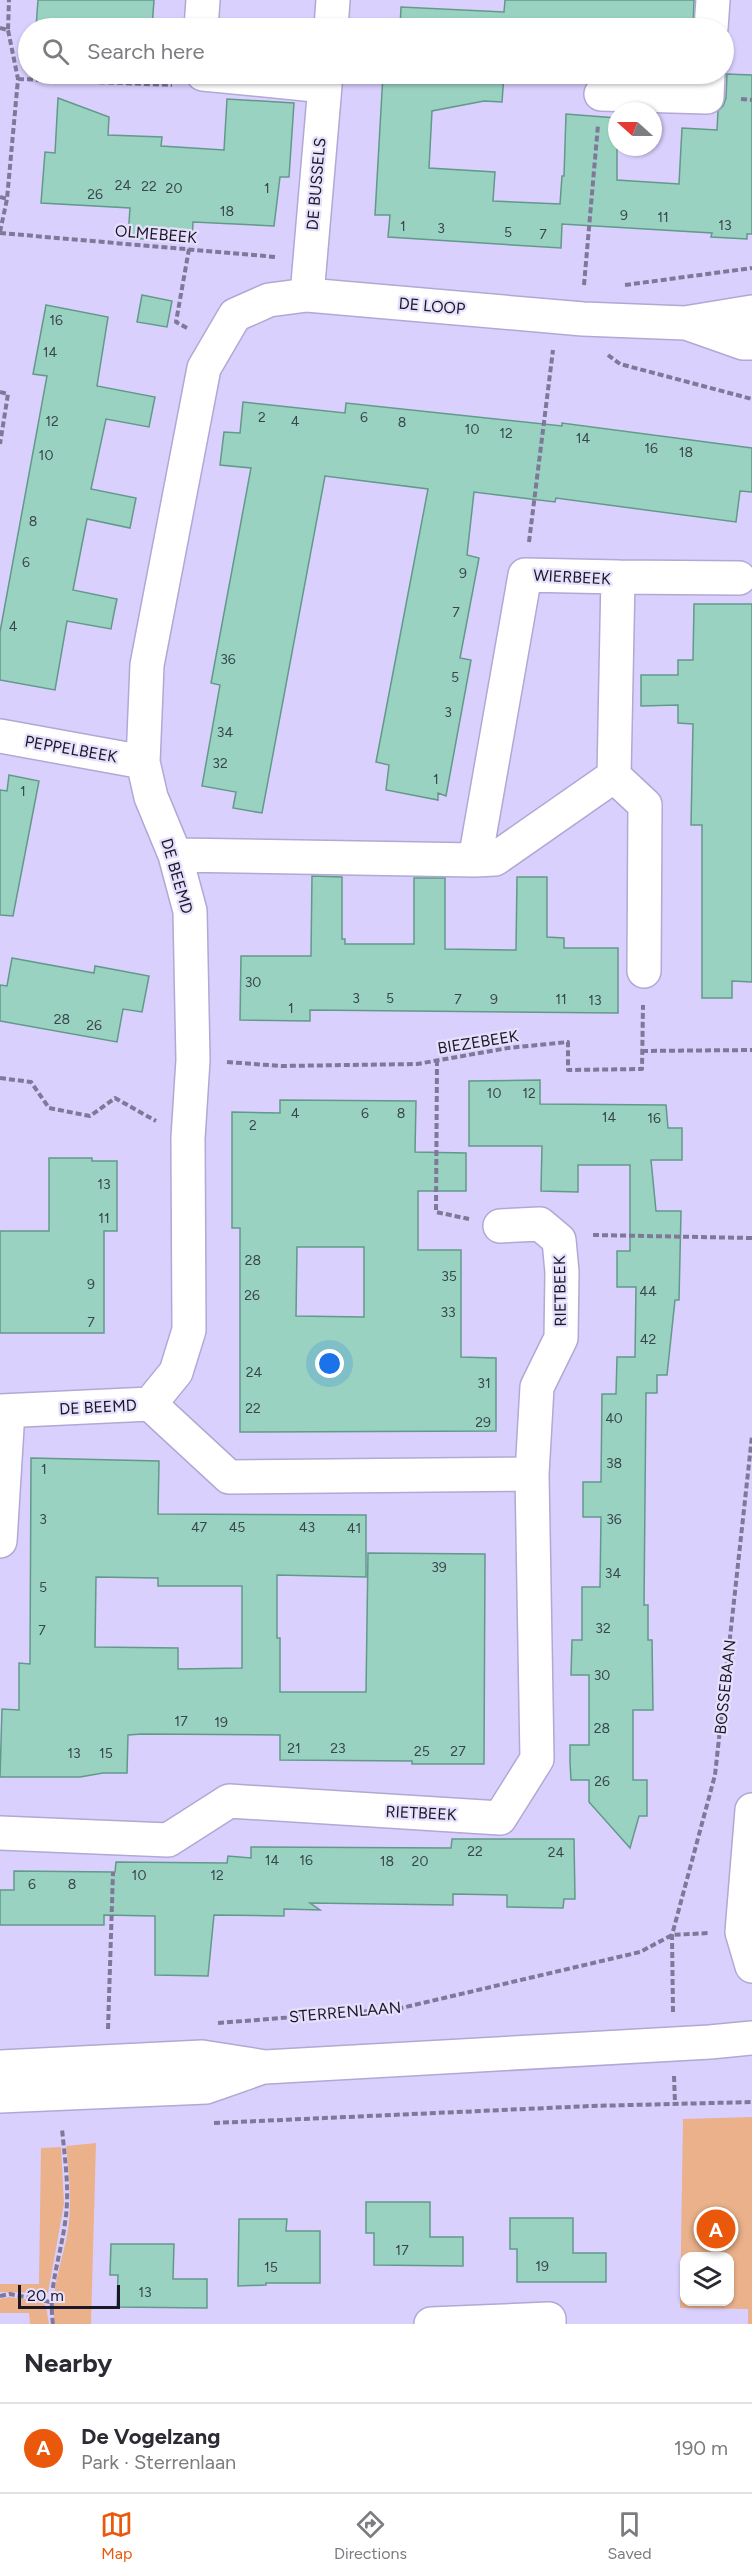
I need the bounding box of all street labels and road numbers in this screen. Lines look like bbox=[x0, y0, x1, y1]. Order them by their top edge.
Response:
street label: DE BUSSELS bbox=[302, 137, 330, 231]
street label: OLMEBEEK bbox=[114, 221, 198, 247]
street label: DE LOOP bbox=[398, 294, 466, 318]
street label: WIERBEEK bbox=[533, 565, 612, 589]
street label: PEPPELBEEK bbox=[23, 732, 119, 767]
street label: DE BEEMD bbox=[157, 836, 197, 916]
street label: BIEZEBEEK bbox=[436, 1026, 520, 1058]
street label: RIETBEEK bbox=[550, 1255, 570, 1327]
street label: DE BEEMD bbox=[59, 1395, 137, 1419]
street label: BOSSEBAAN bbox=[711, 1639, 739, 1735]
street label: RIETBEEK bbox=[385, 1802, 457, 1824]
street label: STERRENLAAN bbox=[288, 1998, 402, 2026]

